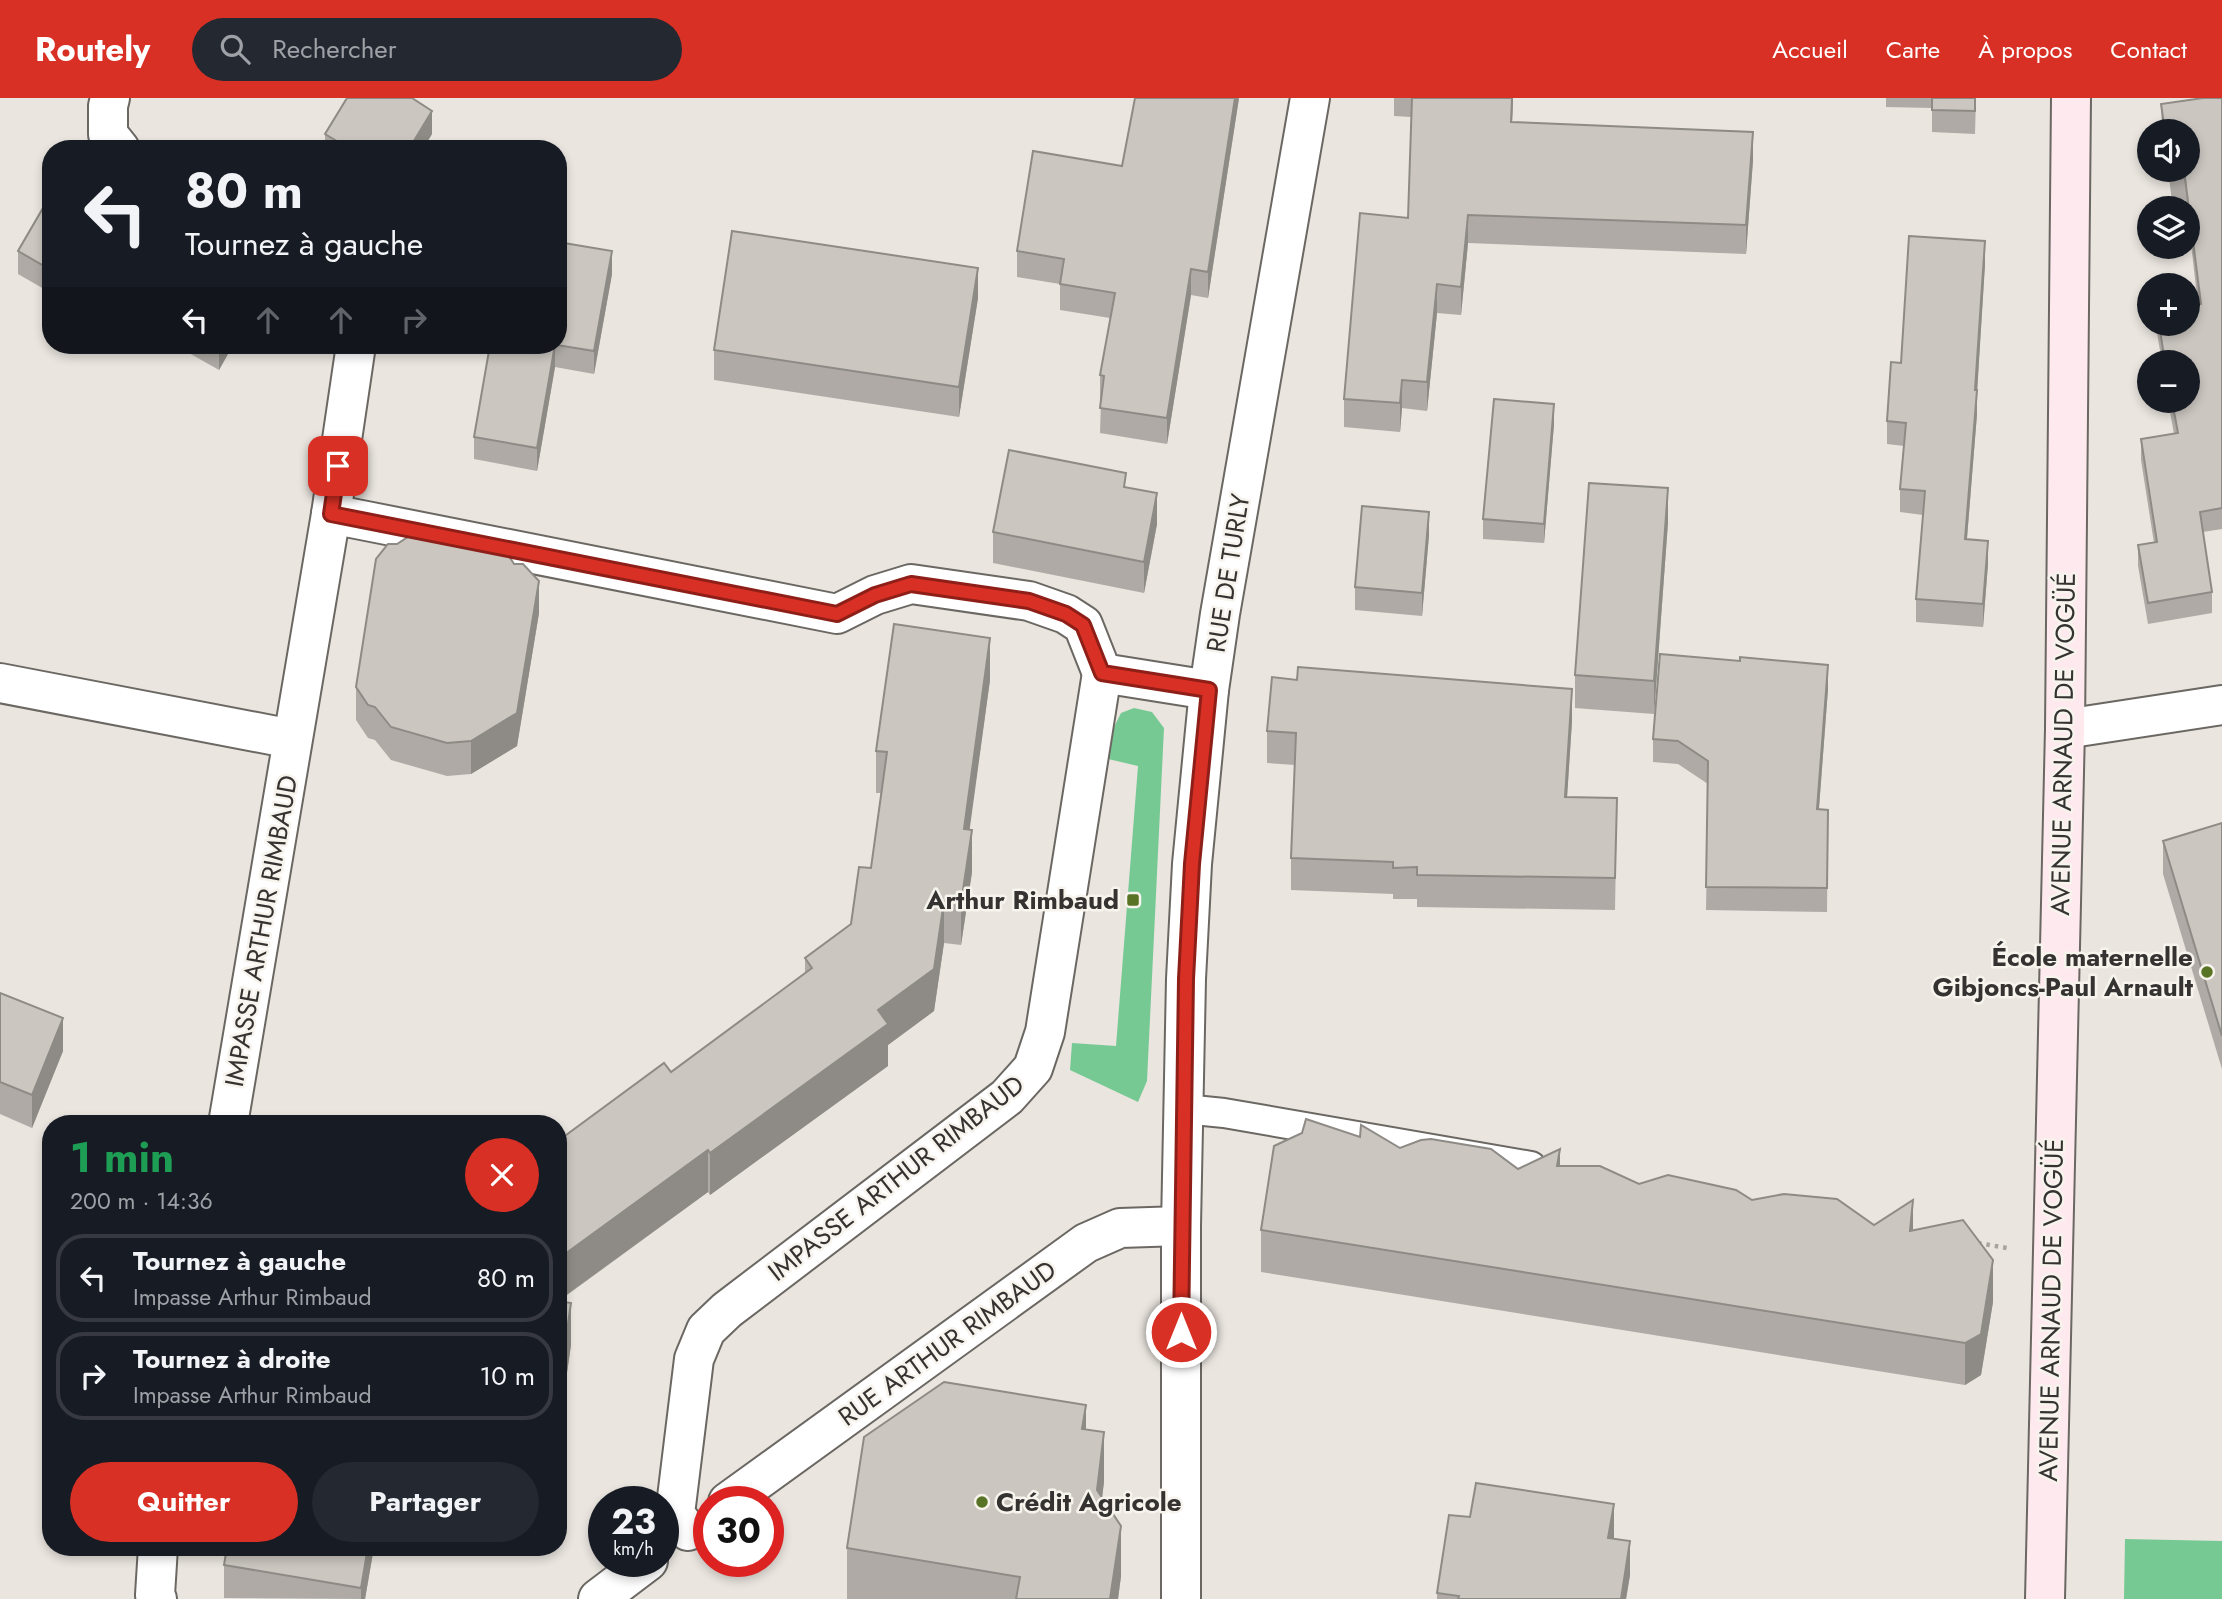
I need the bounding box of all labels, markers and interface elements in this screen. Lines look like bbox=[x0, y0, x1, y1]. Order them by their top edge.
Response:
search box bbox=[192, 18, 682, 81]
text: Routely bbox=[35, 26, 150, 73]
icon: search bbox=[216, 30, 254, 68]
text: Rechercher bbox=[272, 30, 397, 68]
text: Accueil bbox=[1772, 32, 1848, 67]
text: Carte bbox=[1886, 32, 1940, 67]
text: À propos bbox=[1978, 32, 2072, 67]
text: Contact bbox=[2110, 32, 2187, 67]
map controls bbox=[2137, 119, 2200, 413]
button: sound bbox=[2137, 119, 2200, 182]
text: 80 m bbox=[185, 156, 303, 226]
icon: left bbox=[70, 168, 161, 259]
button: layers bbox=[2137, 196, 2200, 259]
text: Tournez à gauche bbox=[185, 221, 423, 267]
button: + bbox=[2137, 273, 2200, 336]
icon: left bbox=[176, 301, 214, 339]
icon: ahead bbox=[249, 301, 287, 339]
icon: ahead bbox=[322, 301, 360, 339]
icon: right bbox=[395, 301, 433, 339]
button: − bbox=[2137, 350, 2200, 413]
pin bbox=[308, 436, 368, 496]
icon: arrive bbox=[319, 447, 357, 485]
street label: RUE DE TURLY bbox=[1197, 491, 1259, 655]
street label: AVENUE ARNAUD DE VOGÜÉ bbox=[2041, 572, 2085, 916]
street label: IMPASSE ARTHUR RIMBAUD bbox=[215, 772, 307, 1090]
place label: Arthur Rimbaud bbox=[925, 881, 1119, 919]
marker: Arthur Rimbaud bbox=[1125, 892, 1141, 908]
place label: École maternelle Gibjoncs-Paul Arnault bbox=[1933, 938, 2194, 1006]
marker: École maternelle Gibjoncs-Paul Arnault bbox=[2199, 964, 2215, 980]
street label: IMPASSE ARTHUR RIMBAUD bbox=[760, 1066, 1032, 1290]
text: 1 min bbox=[70, 1127, 174, 1188]
button: close bbox=[465, 1138, 539, 1212]
street label: AVENUE ARNAUD DE VOGÜÉ bbox=[2029, 1138, 2073, 1482]
text: 200 m · 14:36 bbox=[70, 1184, 213, 1218]
text: Tournez à gauche bbox=[133, 1242, 346, 1280]
street label: RUE ARTHUR RIMBAUD bbox=[830, 1251, 1064, 1435]
icon: left bbox=[74, 1259, 112, 1297]
text: 80 m bbox=[477, 1259, 535, 1297]
text: Impasse Arthur Rimbaud bbox=[133, 1280, 372, 1314]
position arrow bbox=[1144, 1295, 1218, 1369]
text: Tournez à droite bbox=[133, 1340, 331, 1378]
icon: right bbox=[74, 1357, 112, 1395]
text: 10 m bbox=[480, 1357, 535, 1395]
text: Impasse Arthur Rimbaud bbox=[133, 1378, 372, 1412]
button: Quitter bbox=[70, 1462, 298, 1542]
button: Partager bbox=[312, 1462, 539, 1542]
place label: Crédit Agricole bbox=[996, 1483, 1182, 1521]
speed limit sign: 30 bbox=[693, 1486, 784, 1577]
marker: Crédit Agricole bbox=[974, 1494, 990, 1510]
text: 23 bbox=[611, 1497, 656, 1547]
text: km/h bbox=[613, 1536, 654, 1562]

